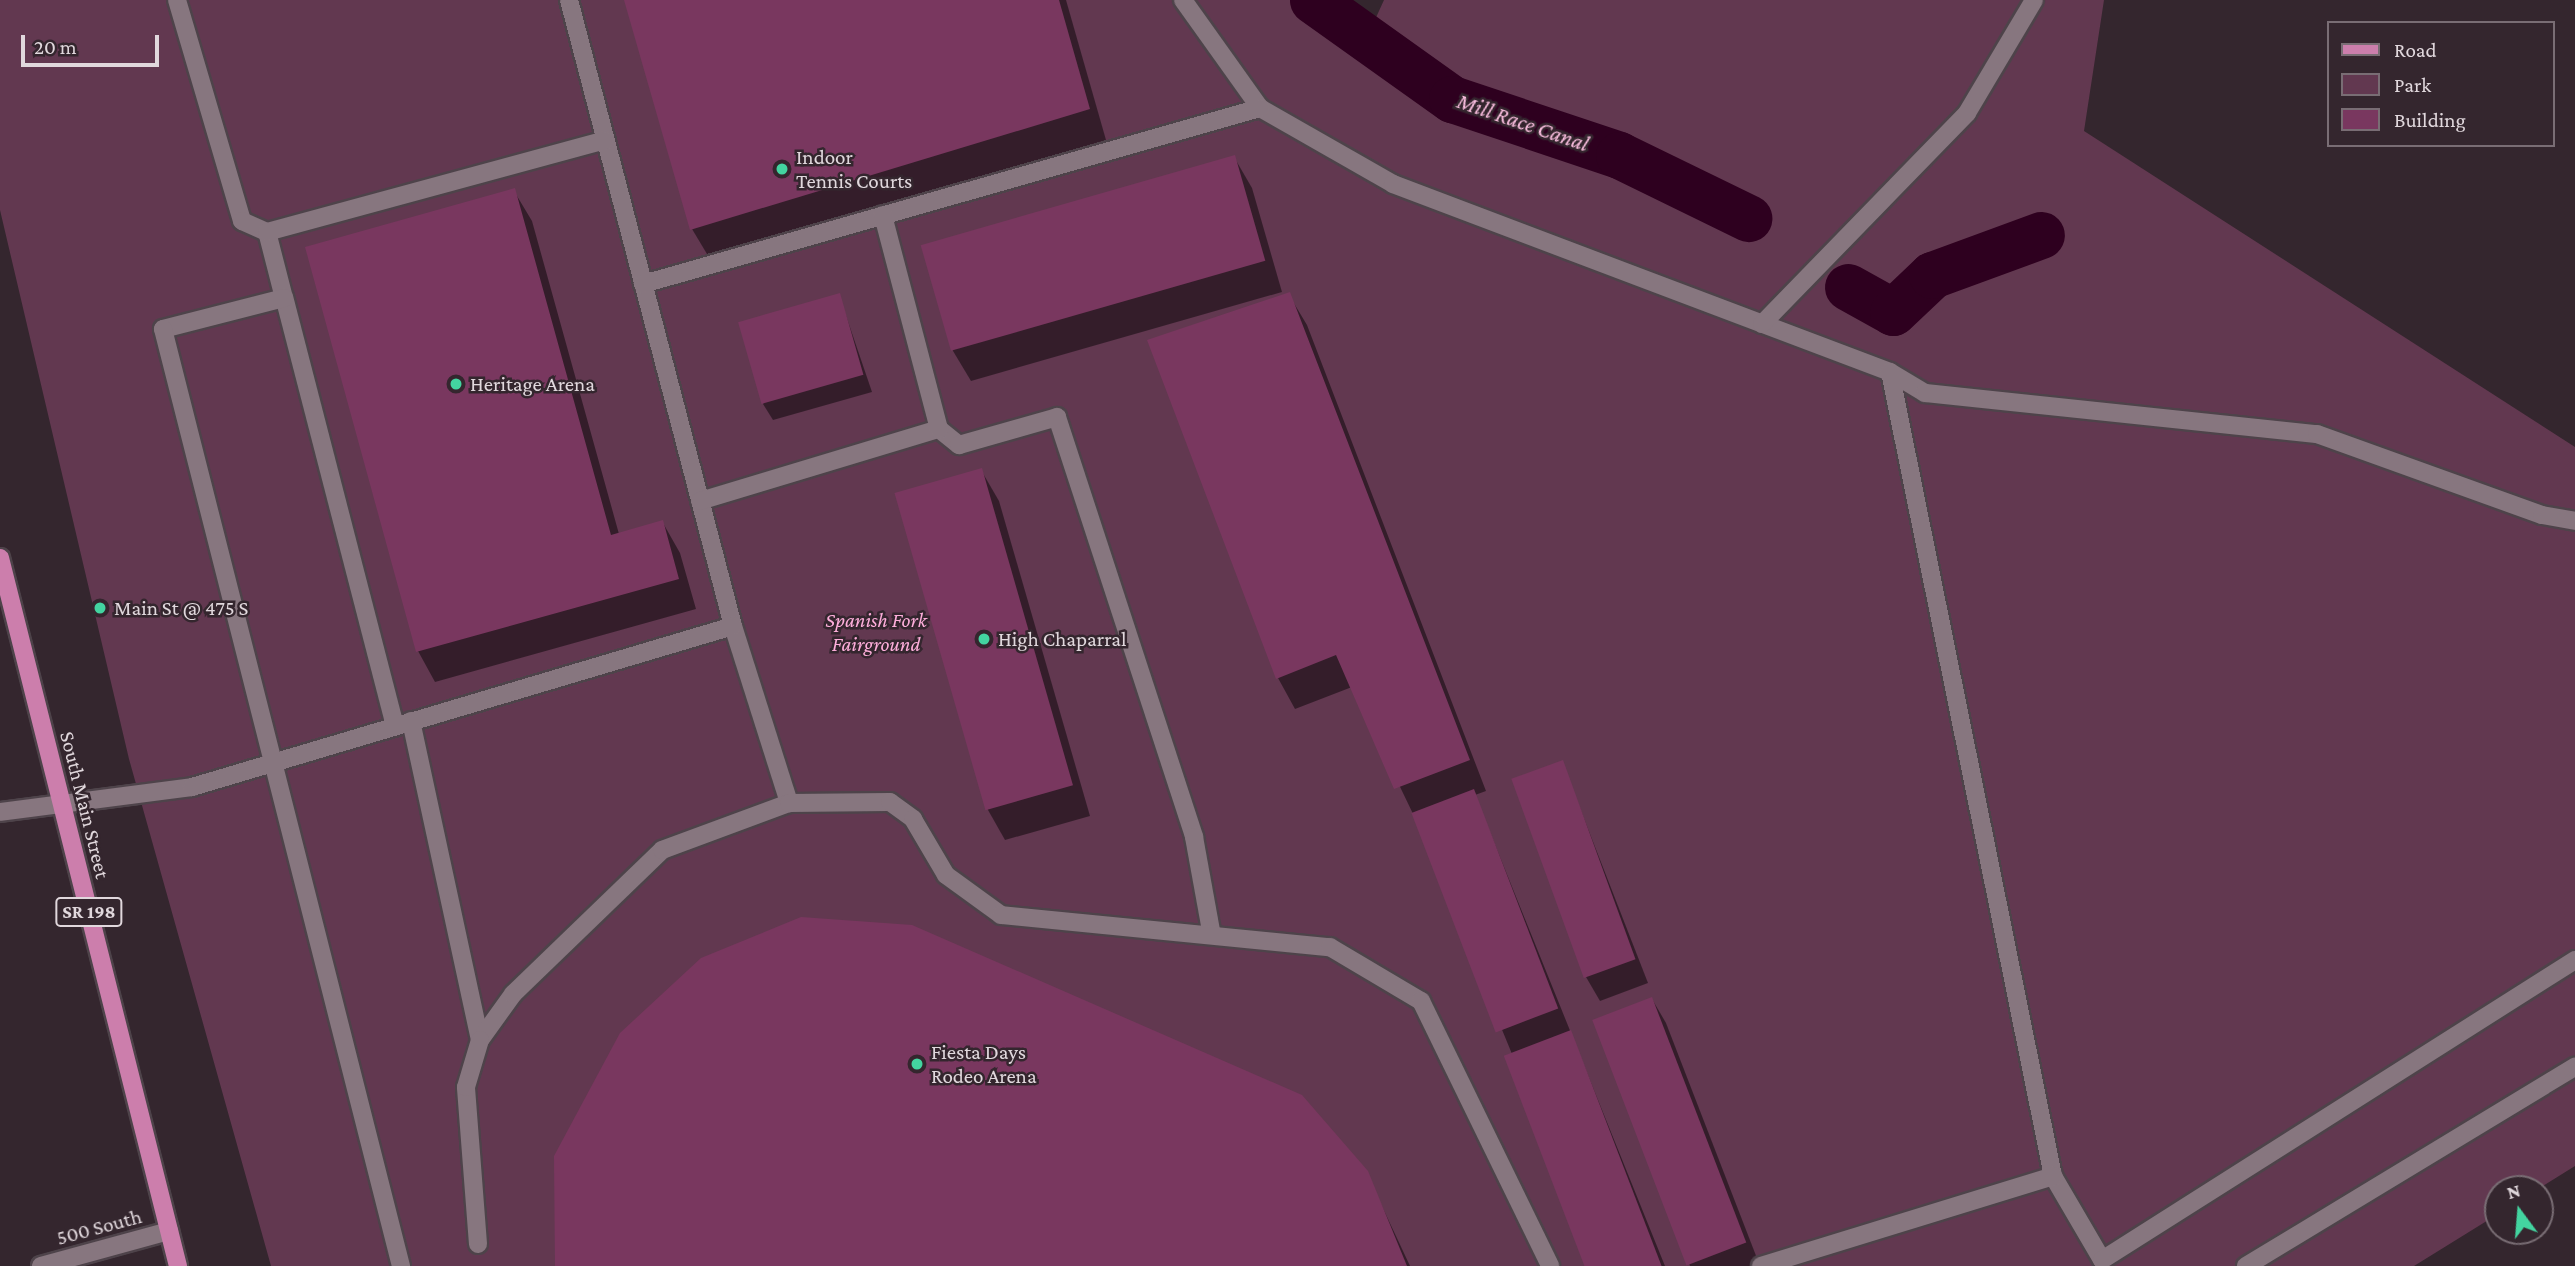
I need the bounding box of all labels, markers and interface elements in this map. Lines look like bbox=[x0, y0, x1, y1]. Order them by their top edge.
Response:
scale bar bbox=[24, 21, 163, 65]
legend bbox=[2326, 21, 2554, 147]
text: 20 m bbox=[34, 35, 77, 59]
text: Road bbox=[2394, 38, 2437, 62]
text: Park bbox=[2394, 73, 2431, 97]
water label: Mill Race Canal bbox=[1453, 87, 1593, 157]
text: Building bbox=[2394, 108, 2466, 132]
place label: Indoor Tennis Courts bbox=[796, 144, 912, 194]
marker: Indoor Tennis Courts bbox=[774, 161, 790, 177]
place label: Heritage Arena bbox=[470, 371, 595, 397]
marker: Heritage Arena bbox=[448, 376, 464, 392]
place label: Main St @ 475 S bbox=[114, 595, 248, 621]
marker: Main St @ 475 S bbox=[92, 600, 108, 616]
park label: Spanish Fork Fairground bbox=[825, 607, 927, 657]
place label: High Chaparral bbox=[998, 626, 1127, 652]
marker: High Chaparral bbox=[976, 631, 992, 647]
street label: South Main Street bbox=[55, 729, 115, 881]
road number: SR 198 bbox=[54, 896, 124, 928]
place label: Fiesta Days Rodeo Arena bbox=[931, 1039, 1037, 1089]
marker: Fiesta Days Rodeo Arena bbox=[909, 1056, 925, 1072]
north arrow bbox=[2484, 1175, 2554, 1245]
text: N bbox=[2504, 1179, 2523, 1203]
street label: 500 South bbox=[54, 1204, 144, 1250]

